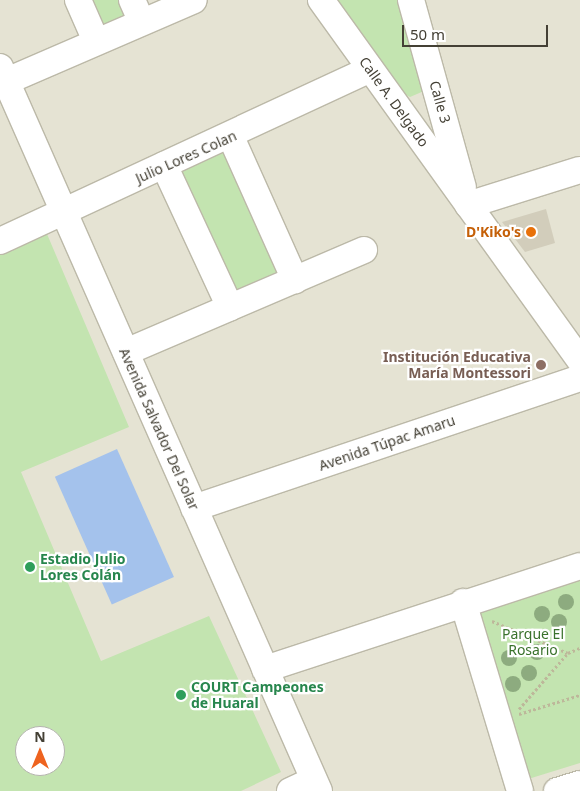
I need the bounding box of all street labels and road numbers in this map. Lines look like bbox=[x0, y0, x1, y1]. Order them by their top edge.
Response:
street label: Calle A. Delgado bbox=[356, 54, 432, 150]
street label: Calle 3 bbox=[426, 79, 454, 125]
street label: Julio Lores Colan bbox=[133, 127, 239, 187]
street label: Avenida Salvador Del Solar bbox=[116, 345, 202, 513]
street label: Avenida Túpac Amaru bbox=[317, 412, 457, 474]

